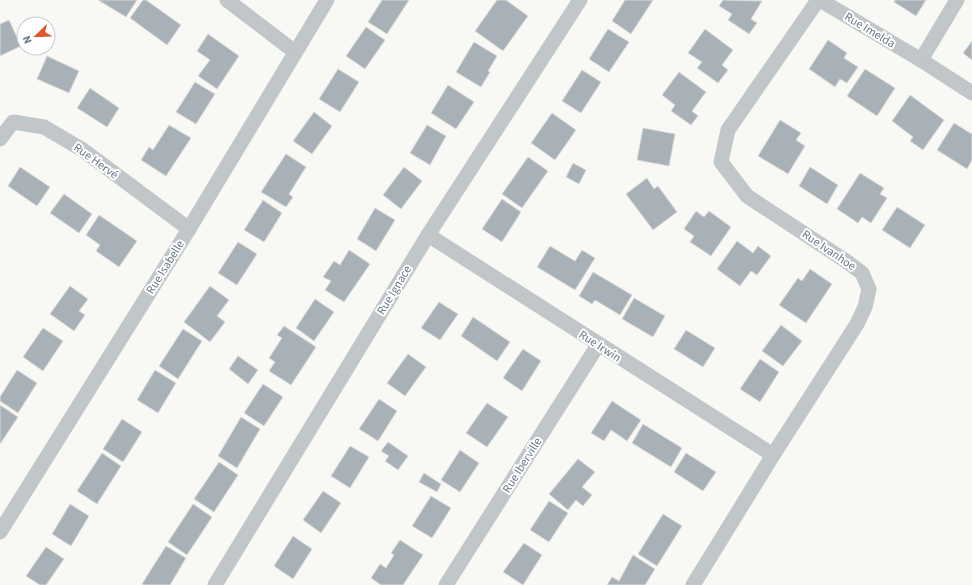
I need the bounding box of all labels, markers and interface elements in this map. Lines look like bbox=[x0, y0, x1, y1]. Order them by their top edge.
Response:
street label: Rue Imelda bbox=[841, 9, 898, 52]
north arrow bbox=[16, 16, 56, 56]
text: N bbox=[19, 33, 36, 46]
street label: Rue Hervé bbox=[70, 139, 122, 183]
street label: Rue Ivanhoe bbox=[798, 226, 859, 275]
street label: Rue Isabelle bbox=[142, 237, 189, 297]
street label: Rue Ignace bbox=[373, 262, 416, 318]
street label: Rue Irwin bbox=[575, 326, 624, 366]
street label: Rue Iberville bbox=[499, 434, 546, 496]

